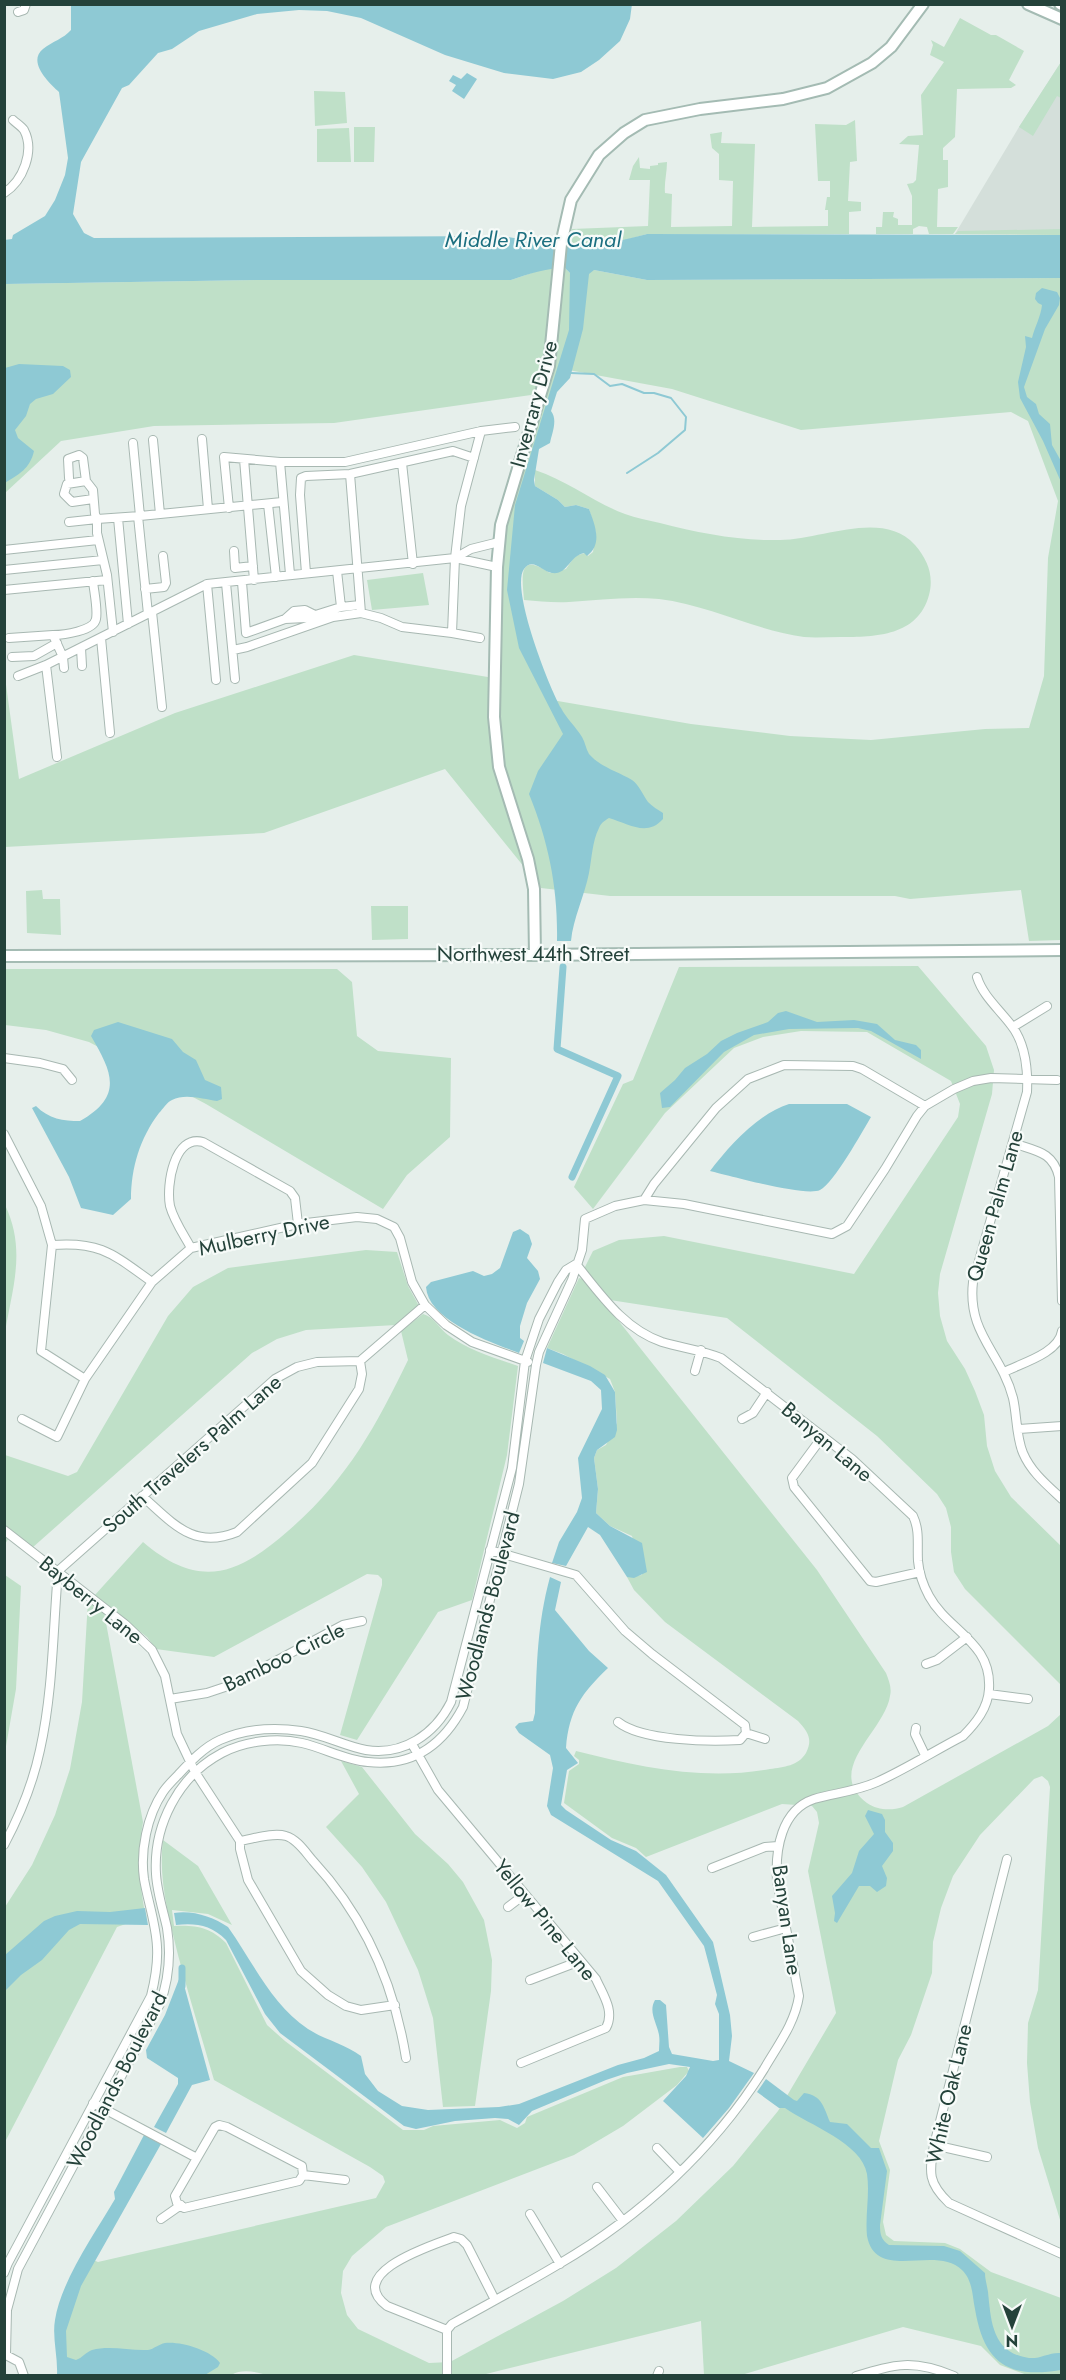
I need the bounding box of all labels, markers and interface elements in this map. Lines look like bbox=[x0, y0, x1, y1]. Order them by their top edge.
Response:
water label: Middle River Canal bbox=[445, 223, 622, 255]
street label: Inverrary Drive bbox=[503, 337, 565, 471]
street label: Northwest 44th Street bbox=[437, 939, 629, 969]
street label: Queen Palm Lane bbox=[959, 1126, 1031, 1285]
street label: Mulberry Drive bbox=[196, 1206, 332, 1263]
street label: South Travelers Palm Lane bbox=[96, 1367, 288, 1540]
street label: Banyan Lane bbox=[775, 1395, 879, 1489]
street label: Woodlands Boulevard bbox=[448, 1508, 528, 1704]
street label: Bayberry Lane bbox=[33, 1549, 149, 1651]
street label: Bamboo Circle bbox=[218, 1615, 350, 1699]
street label: Yellow Pine Lane bbox=[487, 1853, 603, 1987]
street label: Banyan Lane bbox=[764, 1863, 810, 1977]
street label: Woodlands Boulevard bbox=[59, 1986, 175, 2174]
street label: White Oak Lane bbox=[918, 2021, 980, 2167]
north arrow bbox=[982, 2296, 1042, 2356]
text: N bbox=[1006, 2329, 1018, 2352]

